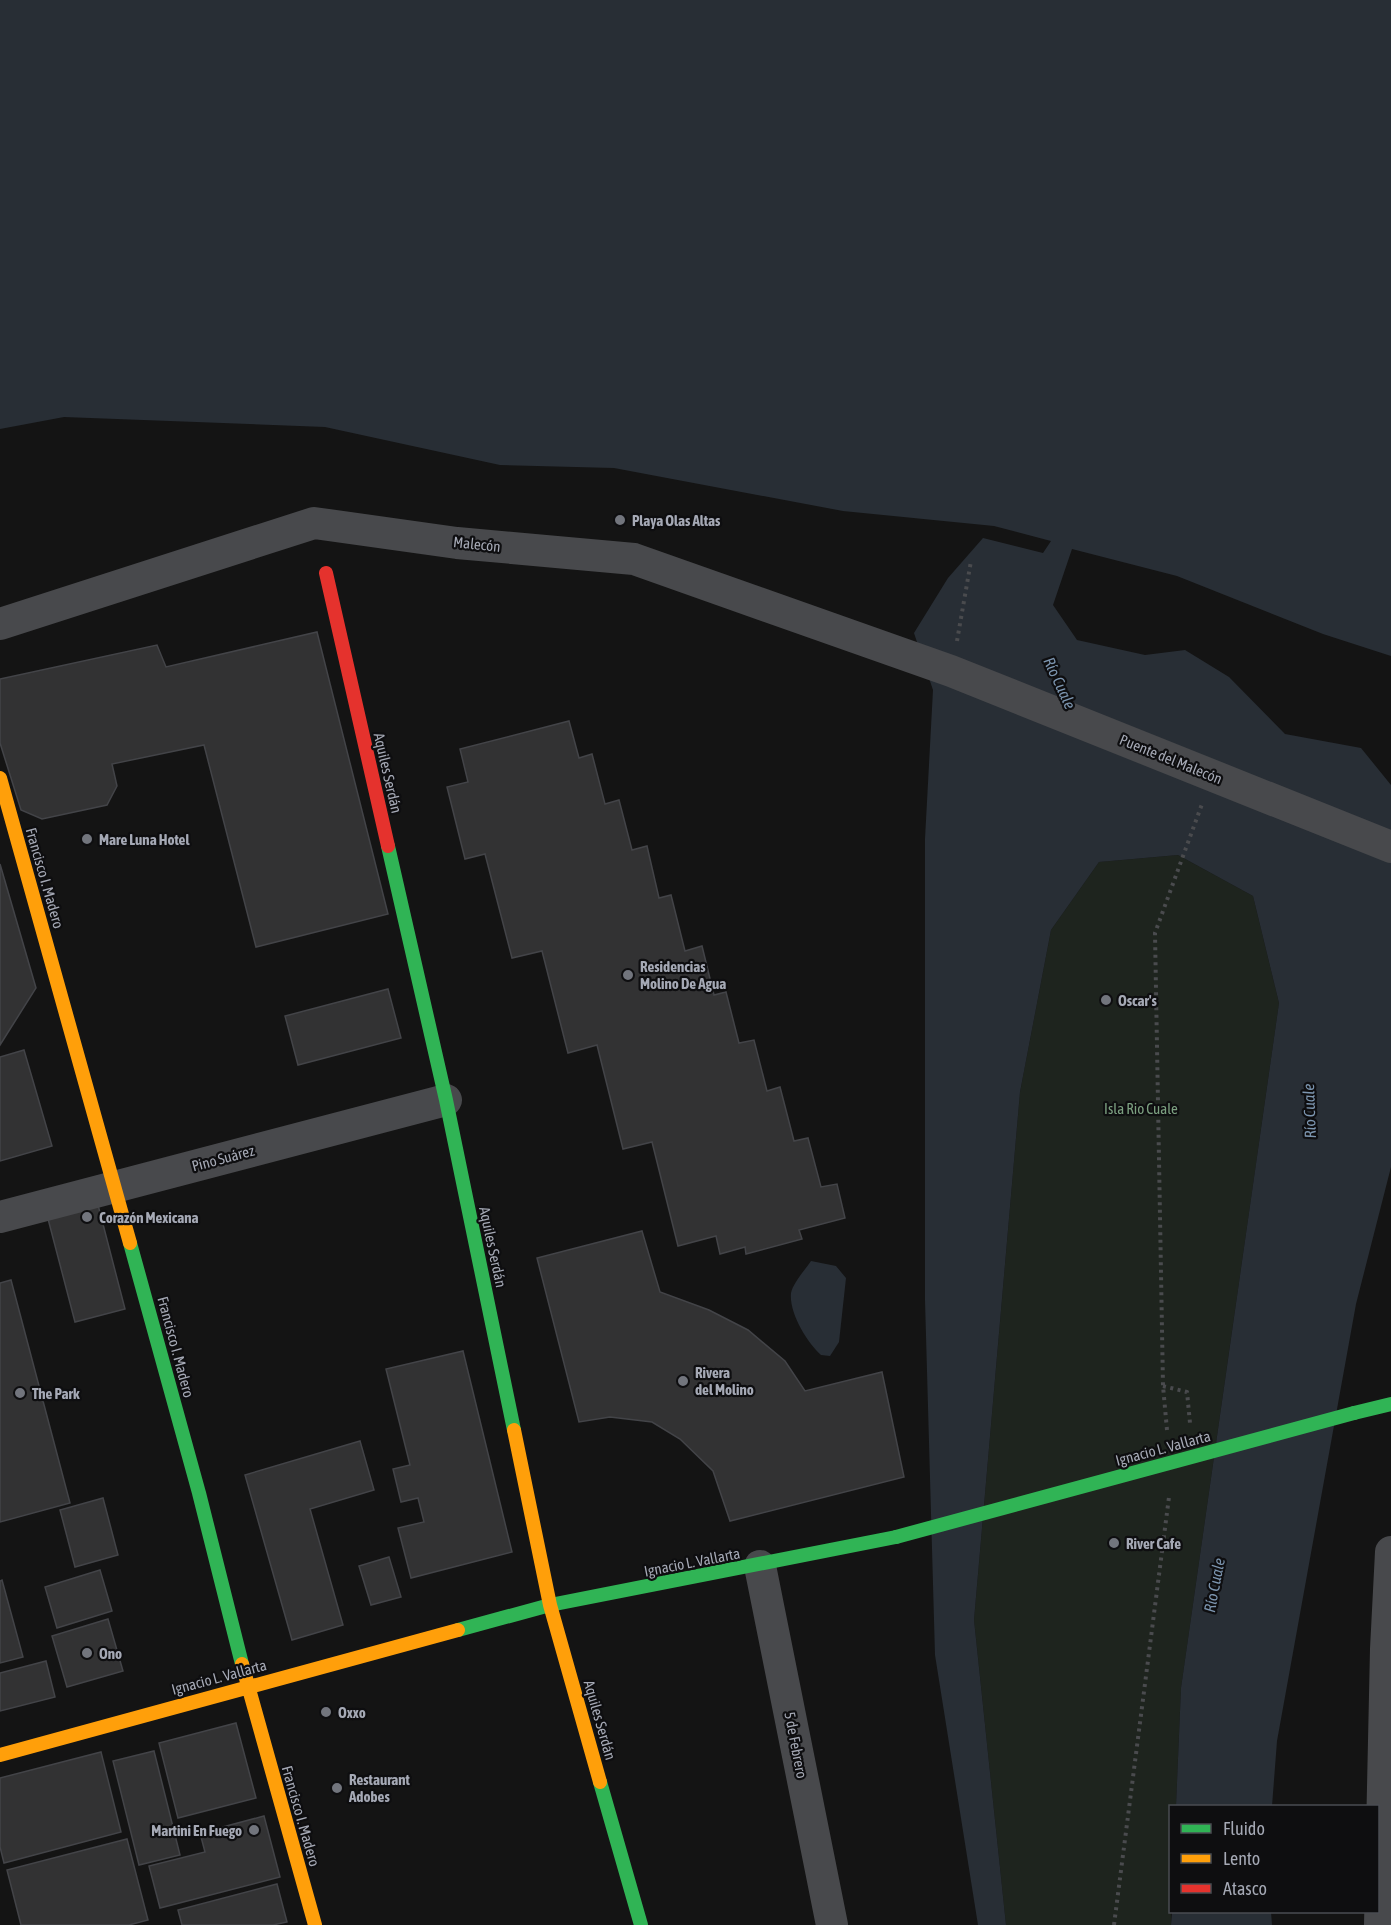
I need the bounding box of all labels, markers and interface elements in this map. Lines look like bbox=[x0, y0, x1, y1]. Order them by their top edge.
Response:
place label: Playa Olas Altas bbox=[632, 512, 721, 529]
marker: Playa Olas Altas bbox=[613, 513, 627, 527]
street label: Malecón bbox=[453, 533, 501, 555]
water label: Río Cuale bbox=[1040, 654, 1080, 712]
street label: Aquiles Serdán bbox=[370, 731, 406, 815]
street label: Puente del Malecón bbox=[1117, 731, 1225, 787]
street label: Francisco I. Madero bbox=[22, 826, 68, 930]
place label: Mare Luna Hotel bbox=[99, 831, 190, 848]
marker: Mare Luna Hotel bbox=[80, 832, 94, 846]
place label: Residencias Molino De Agua bbox=[640, 958, 726, 992]
marker: Residencias Molino De Agua bbox=[621, 968, 635, 982]
place label: Oscar's bbox=[1118, 992, 1157, 1009]
marker: Oscar's bbox=[1099, 993, 1113, 1007]
water label: Río Cuale bbox=[1299, 1083, 1319, 1139]
park label: Isla Rio Cuale bbox=[1104, 1100, 1178, 1117]
street label: Pino Suárez bbox=[190, 1141, 257, 1174]
street label: Aquiles Serdán bbox=[476, 1205, 510, 1289]
place label: Corazón Mexicana bbox=[99, 1209, 199, 1226]
marker: Corazón Mexicana bbox=[80, 1210, 94, 1224]
street label: Francisco I. Madero bbox=[154, 1295, 198, 1399]
place label: Rivera del Molino bbox=[695, 1364, 754, 1398]
marker: Rivera del Molino bbox=[676, 1374, 690, 1388]
place label: The Park bbox=[32, 1385, 80, 1402]
marker: The Park bbox=[13, 1386, 27, 1400]
street label: Ignacio L. Vallarta bbox=[1114, 1427, 1212, 1469]
place label: River Cafe bbox=[1126, 1535, 1181, 1552]
marker: River Cafe bbox=[1107, 1536, 1121, 1550]
street label: Ignacio L. Vallarta bbox=[643, 1544, 742, 1580]
water label: Río Cuale bbox=[1200, 1556, 1228, 1614]
place label: Ono bbox=[99, 1645, 122, 1662]
marker: Ono bbox=[80, 1646, 94, 1660]
street label: Ignacio L. Vallarta bbox=[170, 1656, 268, 1698]
street label: Aquiles Serdán bbox=[581, 1678, 619, 1762]
place label: Oxxo bbox=[338, 1704, 366, 1721]
marker: Oxxo bbox=[319, 1705, 333, 1719]
street label: 5 de Febrero bbox=[781, 1710, 811, 1780]
street label: Francisco I. Madero bbox=[278, 1764, 324, 1868]
place label: Restaurant Adobes bbox=[348, 1771, 411, 1805]
marker: Restaurant Adobes bbox=[330, 1781, 344, 1795]
legend bbox=[1169, 1805, 1379, 1913]
text: Fluido bbox=[1223, 1818, 1265, 1839]
place label: Martini En Fuego bbox=[151, 1822, 242, 1839]
marker: Martini En Fuego bbox=[247, 1823, 261, 1837]
text: Lento bbox=[1223, 1848, 1260, 1869]
text: Atasco bbox=[1223, 1878, 1267, 1899]

